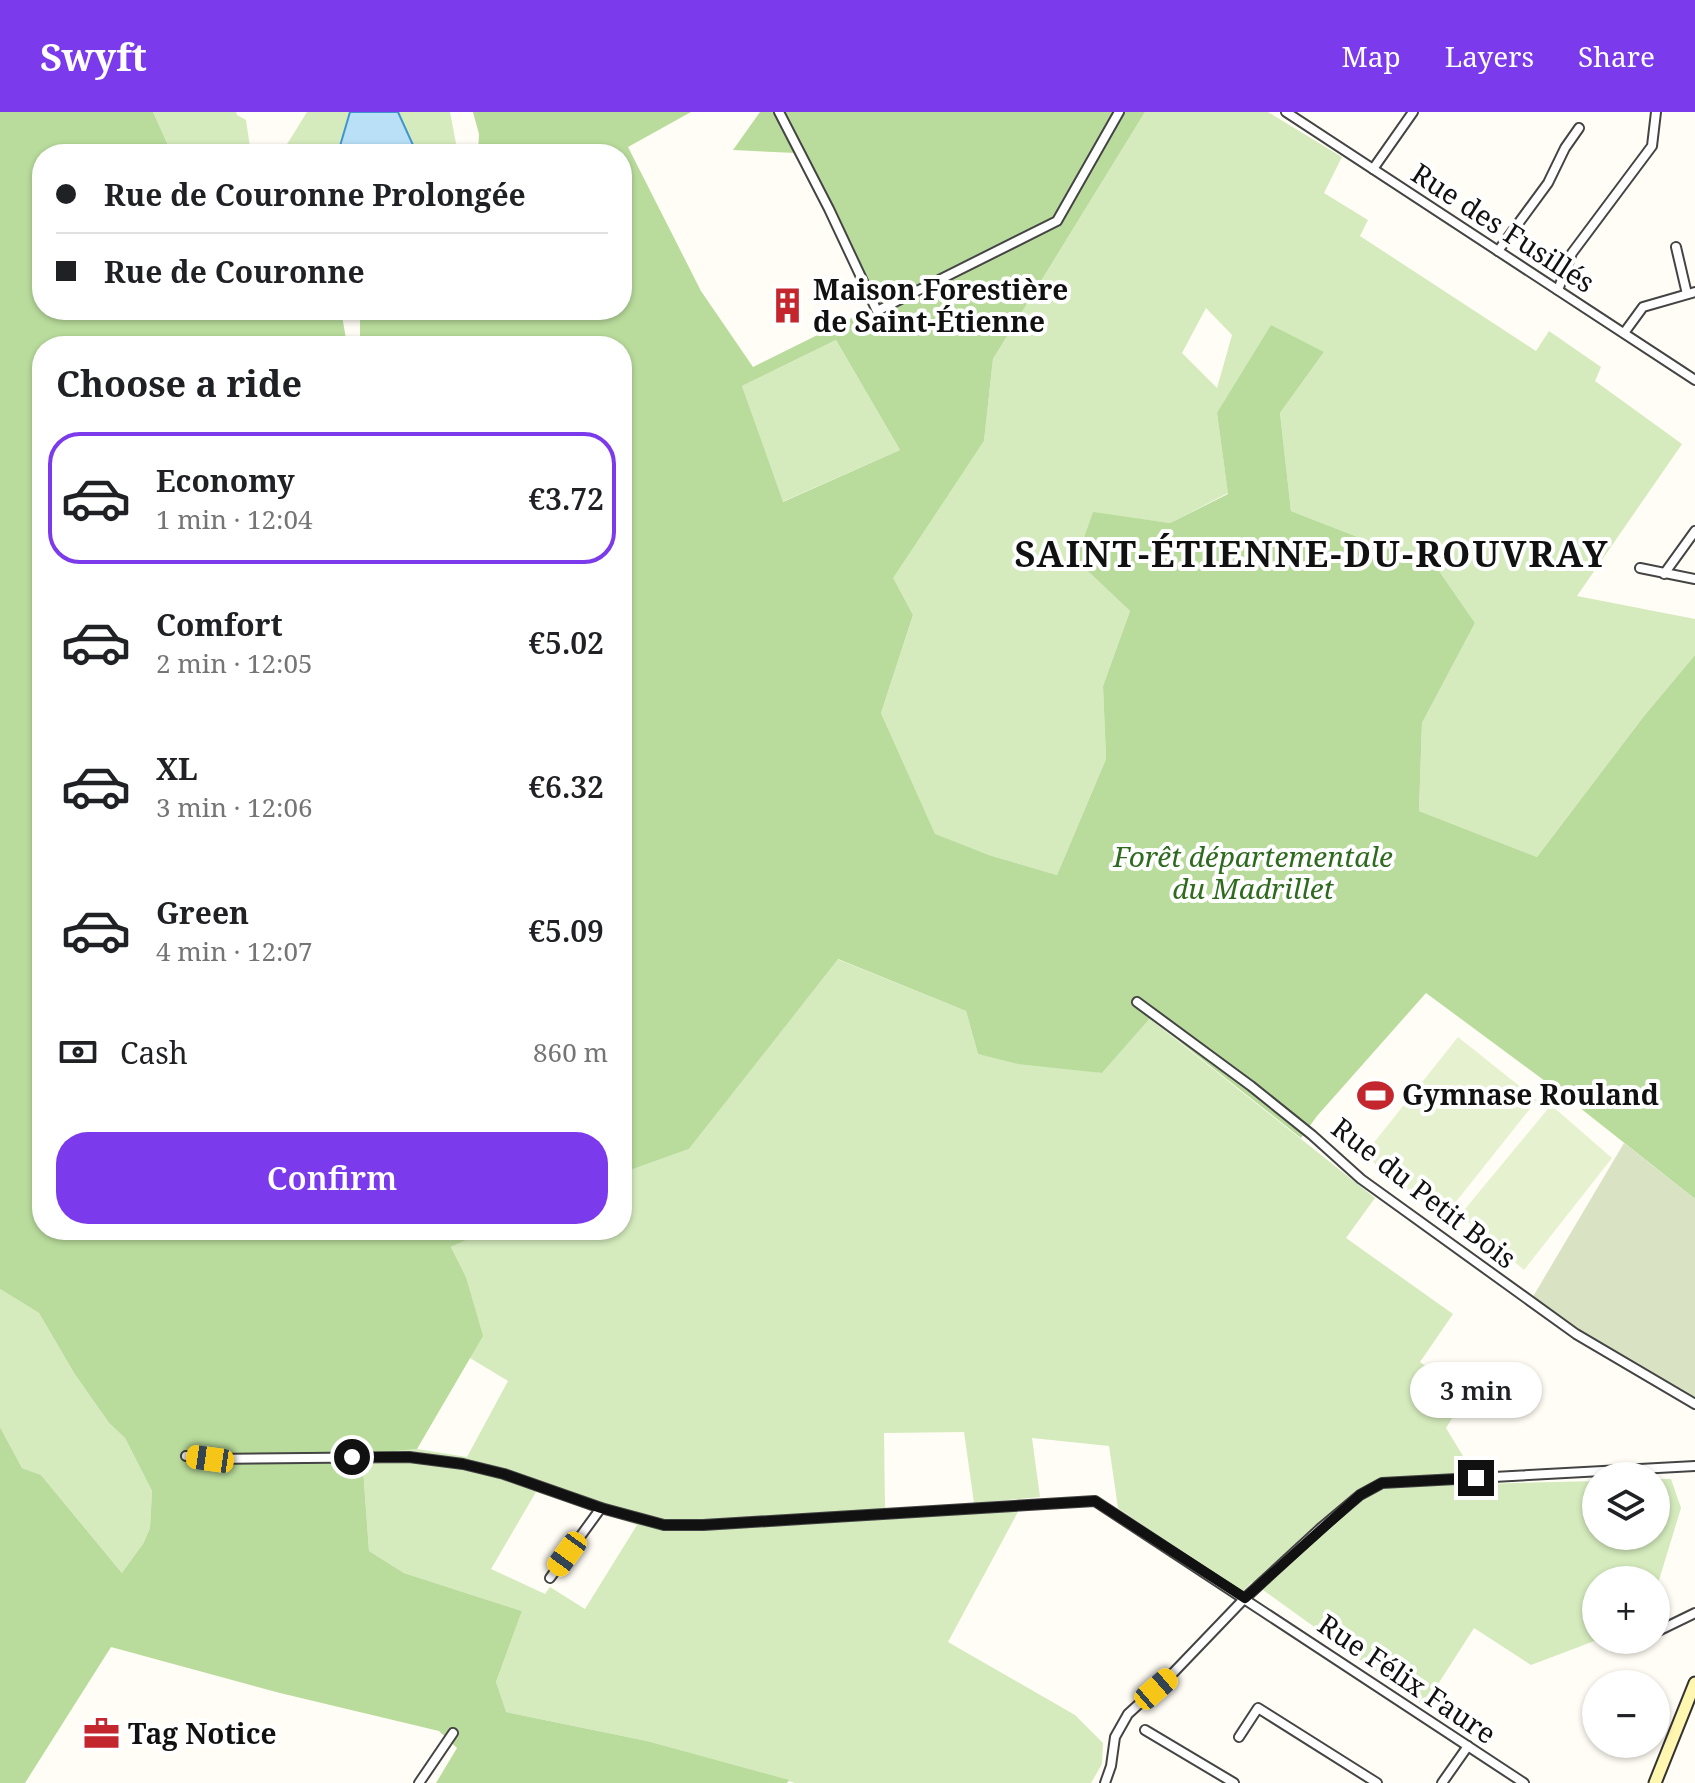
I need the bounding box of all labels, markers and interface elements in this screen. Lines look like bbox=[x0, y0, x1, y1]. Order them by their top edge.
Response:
text: Swyft bbox=[40, 30, 147, 82]
text: Map bbox=[1342, 37, 1401, 75]
text: Layers bbox=[1445, 37, 1534, 75]
text: Share bbox=[1578, 37, 1655, 75]
street label: Rue des Fusillés bbox=[1405, 154, 1603, 301]
text: Rue de Couronne Prolongée bbox=[104, 174, 526, 215]
text: Rue de Couronne bbox=[104, 251, 365, 292]
place label: Maison Forestière de Saint-Étienne bbox=[813, 270, 1068, 340]
building icon: Maison Forestière de Saint-Étienne bbox=[768, 287, 806, 325]
text: Choose a ride bbox=[56, 359, 302, 408]
text: Economy bbox=[156, 460, 295, 501]
icon: car bbox=[60, 462, 132, 534]
text: €3.72 bbox=[528, 478, 604, 519]
text: 1 min · 12:04 bbox=[156, 501, 313, 537]
district label: SAINT-ÉTIENNE-DU-ROUVRAY bbox=[1014, 529, 1610, 578]
text: Comfort bbox=[156, 604, 283, 645]
icon: car bbox=[60, 606, 132, 678]
text: €5.02 bbox=[528, 622, 604, 663]
text: 2 min · 12:05 bbox=[156, 645, 313, 681]
text: XL bbox=[156, 748, 198, 789]
icon: car bbox=[60, 750, 132, 822]
text: €6.32 bbox=[528, 766, 604, 807]
text: 3 min · 12:06 bbox=[156, 789, 313, 825]
park label: Forêt départementale du Madrillet bbox=[1112, 837, 1393, 907]
text: Green bbox=[156, 892, 249, 933]
icon: car bbox=[60, 894, 132, 966]
text: €5.09 bbox=[528, 910, 604, 951]
text: 4 min · 12:07 bbox=[156, 933, 313, 969]
icon: cash bbox=[56, 1030, 100, 1074]
text: Cash bbox=[120, 1032, 188, 1073]
text: 860 m bbox=[533, 1034, 608, 1070]
place label: Gymnase Rouland bbox=[1402, 1075, 1659, 1113]
sports icon: Gymnase Rouland bbox=[1357, 1076, 1395, 1114]
street label: Rue du Petit Bois bbox=[1324, 1108, 1525, 1276]
button: Confirm bbox=[56, 1132, 608, 1224]
callout: 3 min bbox=[1410, 1362, 1542, 1418]
text: 3 min bbox=[1440, 1372, 1512, 1408]
route start bbox=[334, 1439, 370, 1475]
car bbox=[185, 1444, 235, 1474]
route end bbox=[1458, 1460, 1494, 1496]
map controls bbox=[1582, 1462, 1670, 1758]
button: layers bbox=[1582, 1462, 1670, 1550]
car bbox=[543, 1528, 591, 1580]
button: + bbox=[1582, 1566, 1670, 1654]
street label: Rue Félix Faure bbox=[1311, 1605, 1504, 1752]
car bbox=[1130, 1664, 1182, 1714]
button: − bbox=[1582, 1670, 1670, 1758]
place label: Tag Notice bbox=[128, 1714, 276, 1752]
office icon: Tag Notice bbox=[83, 1715, 121, 1753]

